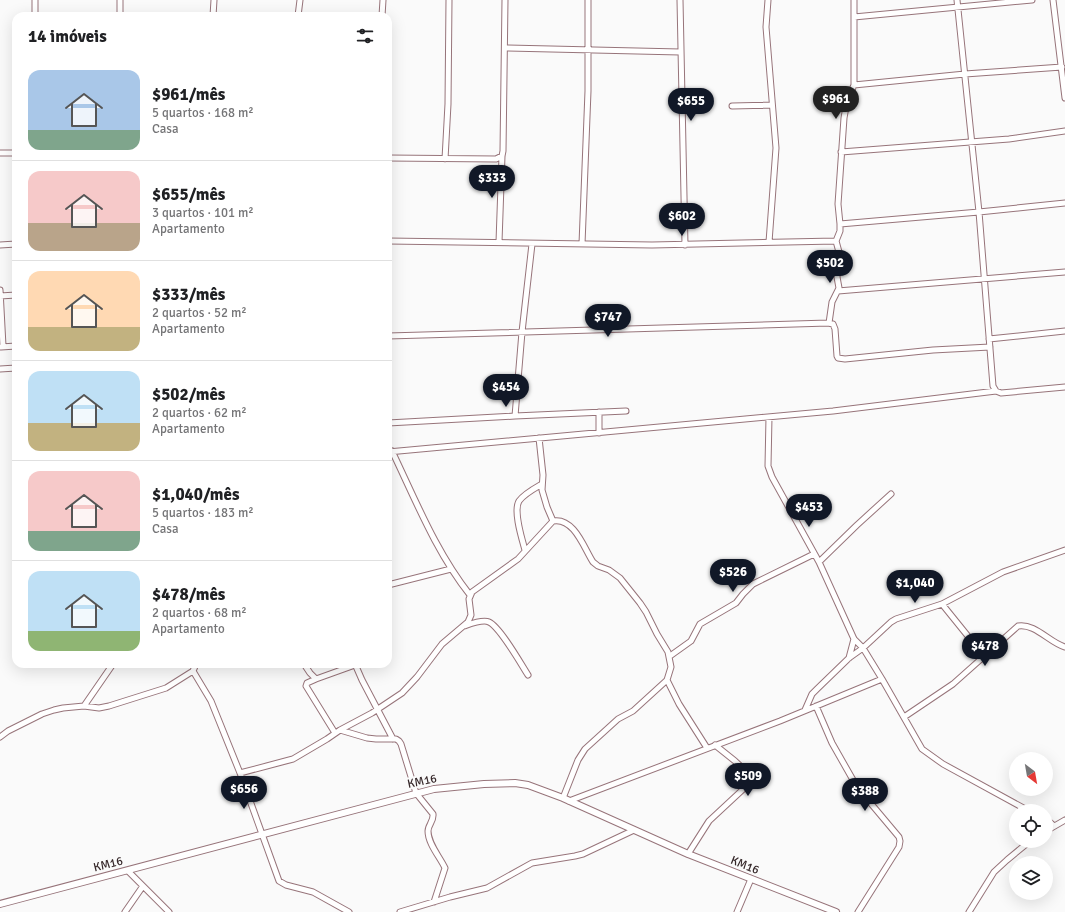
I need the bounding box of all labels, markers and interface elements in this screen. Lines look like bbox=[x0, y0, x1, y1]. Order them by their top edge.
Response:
icon: filters bbox=[354, 25, 376, 47]
text: 14 imóveis bbox=[28, 26, 107, 47]
text: $961/mês bbox=[152, 84, 225, 105]
icon: home bbox=[60, 86, 108, 134]
pin: $961 bbox=[812, 86, 860, 120]
pin: $655 bbox=[667, 88, 715, 122]
text: $961 bbox=[822, 91, 850, 107]
text: $655 bbox=[677, 93, 705, 109]
text: 5 quartos · 168 m² bbox=[152, 105, 254, 121]
text: Casa bbox=[152, 121, 179, 137]
pin: $333 bbox=[468, 165, 516, 199]
text: $333 bbox=[478, 170, 506, 186]
text: $655/mês bbox=[152, 184, 225, 205]
icon: home bbox=[60, 187, 108, 235]
pin: $602 bbox=[658, 203, 706, 237]
text: 3 quartos · 101 m² bbox=[152, 205, 254, 221]
text: $602 bbox=[668, 208, 696, 224]
text: Apartamento bbox=[152, 221, 225, 237]
pin: $502 bbox=[806, 250, 854, 284]
text: $502 bbox=[816, 255, 844, 271]
text: $333/mês bbox=[152, 284, 225, 305]
icon: home bbox=[60, 287, 108, 335]
pin: $747 bbox=[584, 304, 632, 338]
text: 2 quartos · 52 m² bbox=[152, 305, 247, 321]
text: $747 bbox=[594, 309, 622, 325]
text: Apartamento bbox=[152, 321, 225, 337]
pin: $454 bbox=[482, 374, 530, 408]
text: $454 bbox=[492, 379, 520, 395]
text: $502/mês bbox=[152, 384, 225, 405]
icon: home bbox=[60, 387, 108, 435]
text: 2 quartos · 62 m² bbox=[152, 405, 247, 421]
text: Apartamento bbox=[152, 421, 225, 437]
text: $1,040/mês bbox=[152, 484, 240, 505]
icon: home bbox=[60, 487, 108, 535]
pin: $453 bbox=[785, 494, 833, 528]
text: $453 bbox=[795, 499, 823, 515]
text: 5 quartos · 183 m² bbox=[152, 505, 254, 521]
text: Casa bbox=[152, 521, 179, 537]
pin: $526 bbox=[709, 559, 757, 593]
text: $526 bbox=[719, 564, 747, 580]
pin: $1,040 bbox=[882, 570, 948, 604]
text: $1,040 bbox=[896, 575, 934, 591]
text: $478/mês bbox=[152, 584, 225, 605]
icon: home bbox=[60, 587, 108, 635]
text: 2 quartos · 68 m² bbox=[152, 605, 247, 621]
text: Apartamento bbox=[152, 621, 225, 637]
pin: $478 bbox=[961, 633, 1009, 667]
text: $478 bbox=[971, 638, 999, 654]
north arrow bbox=[1009, 752, 1053, 796]
map controls bbox=[1009, 752, 1053, 900]
pin: $509 bbox=[724, 763, 772, 797]
text: $509 bbox=[734, 768, 762, 784]
street label: KM16 bbox=[406, 771, 438, 792]
pin: $656 bbox=[220, 776, 268, 810]
pin: $388 bbox=[841, 778, 889, 812]
text: $656 bbox=[230, 781, 258, 797]
text: $388 bbox=[851, 783, 879, 799]
button: locate bbox=[1009, 804, 1053, 848]
street label: KM16 bbox=[728, 853, 761, 878]
street label: KM16 bbox=[92, 854, 124, 875]
button: layers bbox=[1009, 856, 1053, 900]

